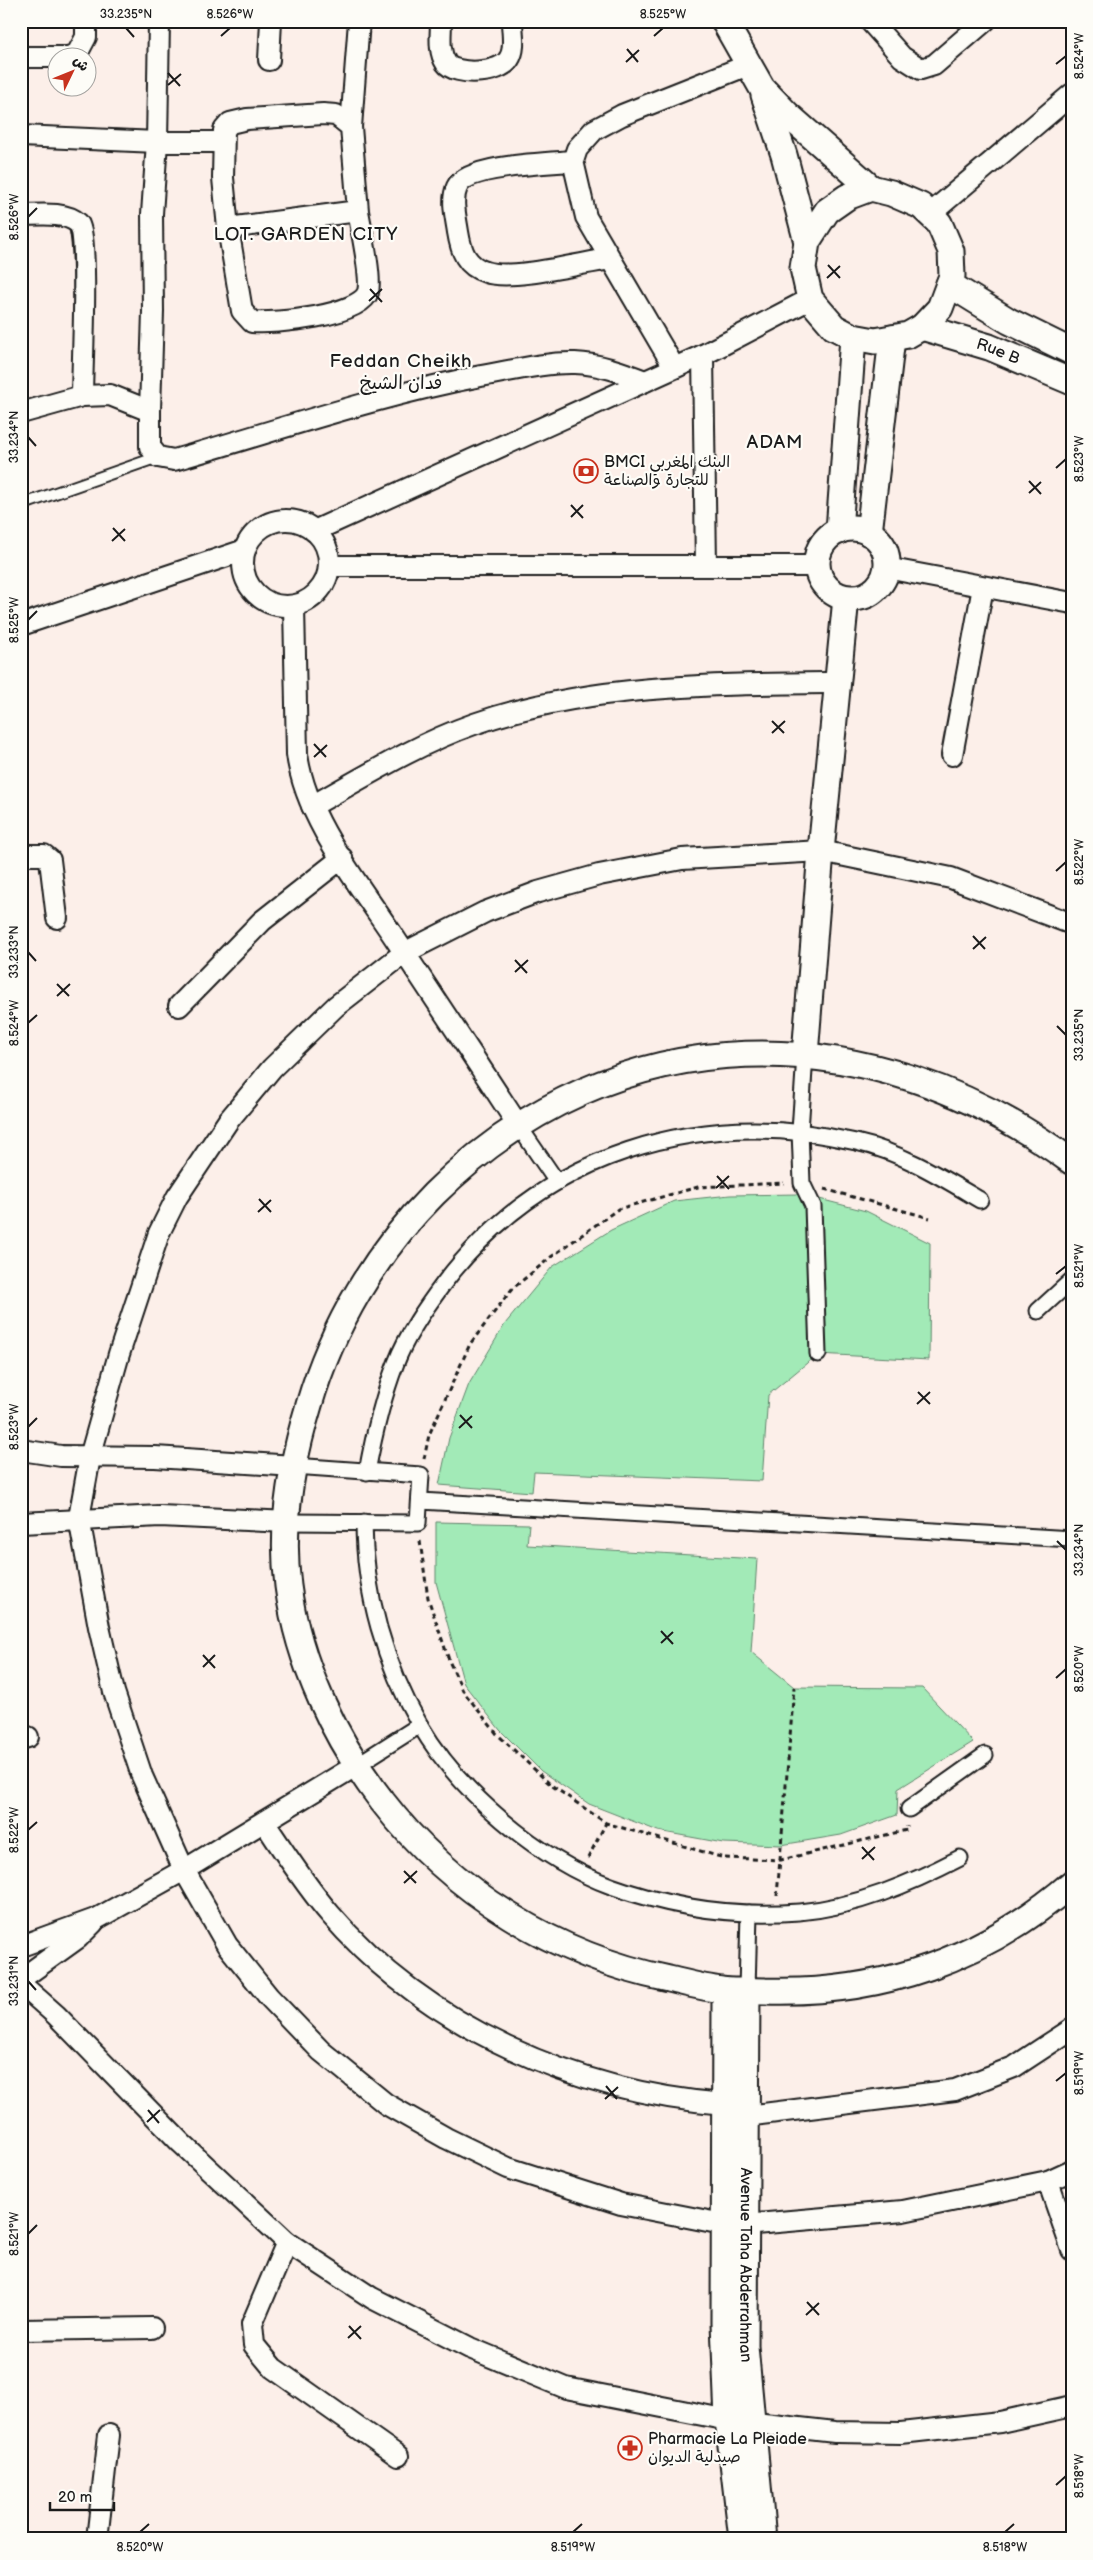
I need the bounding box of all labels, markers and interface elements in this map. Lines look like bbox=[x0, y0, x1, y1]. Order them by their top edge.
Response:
text: 33.235°N bbox=[100, 7, 152, 22]
text: 8.526°W bbox=[207, 7, 253, 22]
text: 8.525°W bbox=[640, 7, 686, 22]
text: 8.524°W bbox=[1072, 33, 1087, 79]
north arrow bbox=[48, 48, 98, 98]
text: ش bbox=[70, 52, 93, 75]
text: 8.526°W bbox=[7, 194, 22, 240]
district label: LOT. GARDEN CITY bbox=[214, 223, 398, 246]
street label: Rue B bbox=[974, 334, 1023, 368]
district label: Feddan Cheikh فدان الشيخ bbox=[330, 350, 472, 395]
text: 33.234°N bbox=[7, 411, 22, 463]
district label: ADAM bbox=[747, 431, 803, 454]
text: 8.523°W bbox=[1072, 436, 1087, 482]
place label: BMCI البنك المغربي للتجارة والصناعة bbox=[604, 453, 730, 490]
bank icon: BMCI البنك المغربي للتجارة والصناعة bbox=[573, 458, 599, 484]
text: 8.525°W bbox=[7, 597, 22, 643]
text: 8.522°W bbox=[1072, 839, 1087, 885]
text: 33.233°N bbox=[7, 925, 22, 979]
text: 8.524°W bbox=[7, 1000, 22, 1046]
text: 33.235°N bbox=[1072, 1009, 1087, 1061]
text: 8.521°W bbox=[1072, 1244, 1087, 1288]
text: 8.523°W bbox=[7, 1404, 22, 1450]
text: 33.234°N bbox=[1072, 1524, 1087, 1576]
text: 8.520°W bbox=[1072, 1646, 1087, 1692]
text: 8.522°W bbox=[7, 1807, 22, 1853]
text: 33.231°N bbox=[7, 1956, 22, 2006]
text: 8.519°W bbox=[1072, 2051, 1087, 2095]
street label: Avenue Taha Abderrahman bbox=[735, 2168, 756, 2363]
text: 8.521°W bbox=[7, 2212, 22, 2256]
place label: Pharmacie La Pleiade صيدلية الديوان bbox=[648, 2430, 807, 2467]
pharmacy icon: Pharmacie La Pleiade صيدلية الديوان bbox=[617, 2435, 643, 2461]
text: 8.518°W bbox=[1072, 2454, 1087, 2498]
scale bar bbox=[50, 2480, 114, 2512]
text: 20 m bbox=[58, 2488, 92, 2507]
text: 8.520°W bbox=[117, 2540, 163, 2555]
text: 8.519°W bbox=[551, 2540, 595, 2555]
text: 8.518°W bbox=[983, 2540, 1027, 2555]

